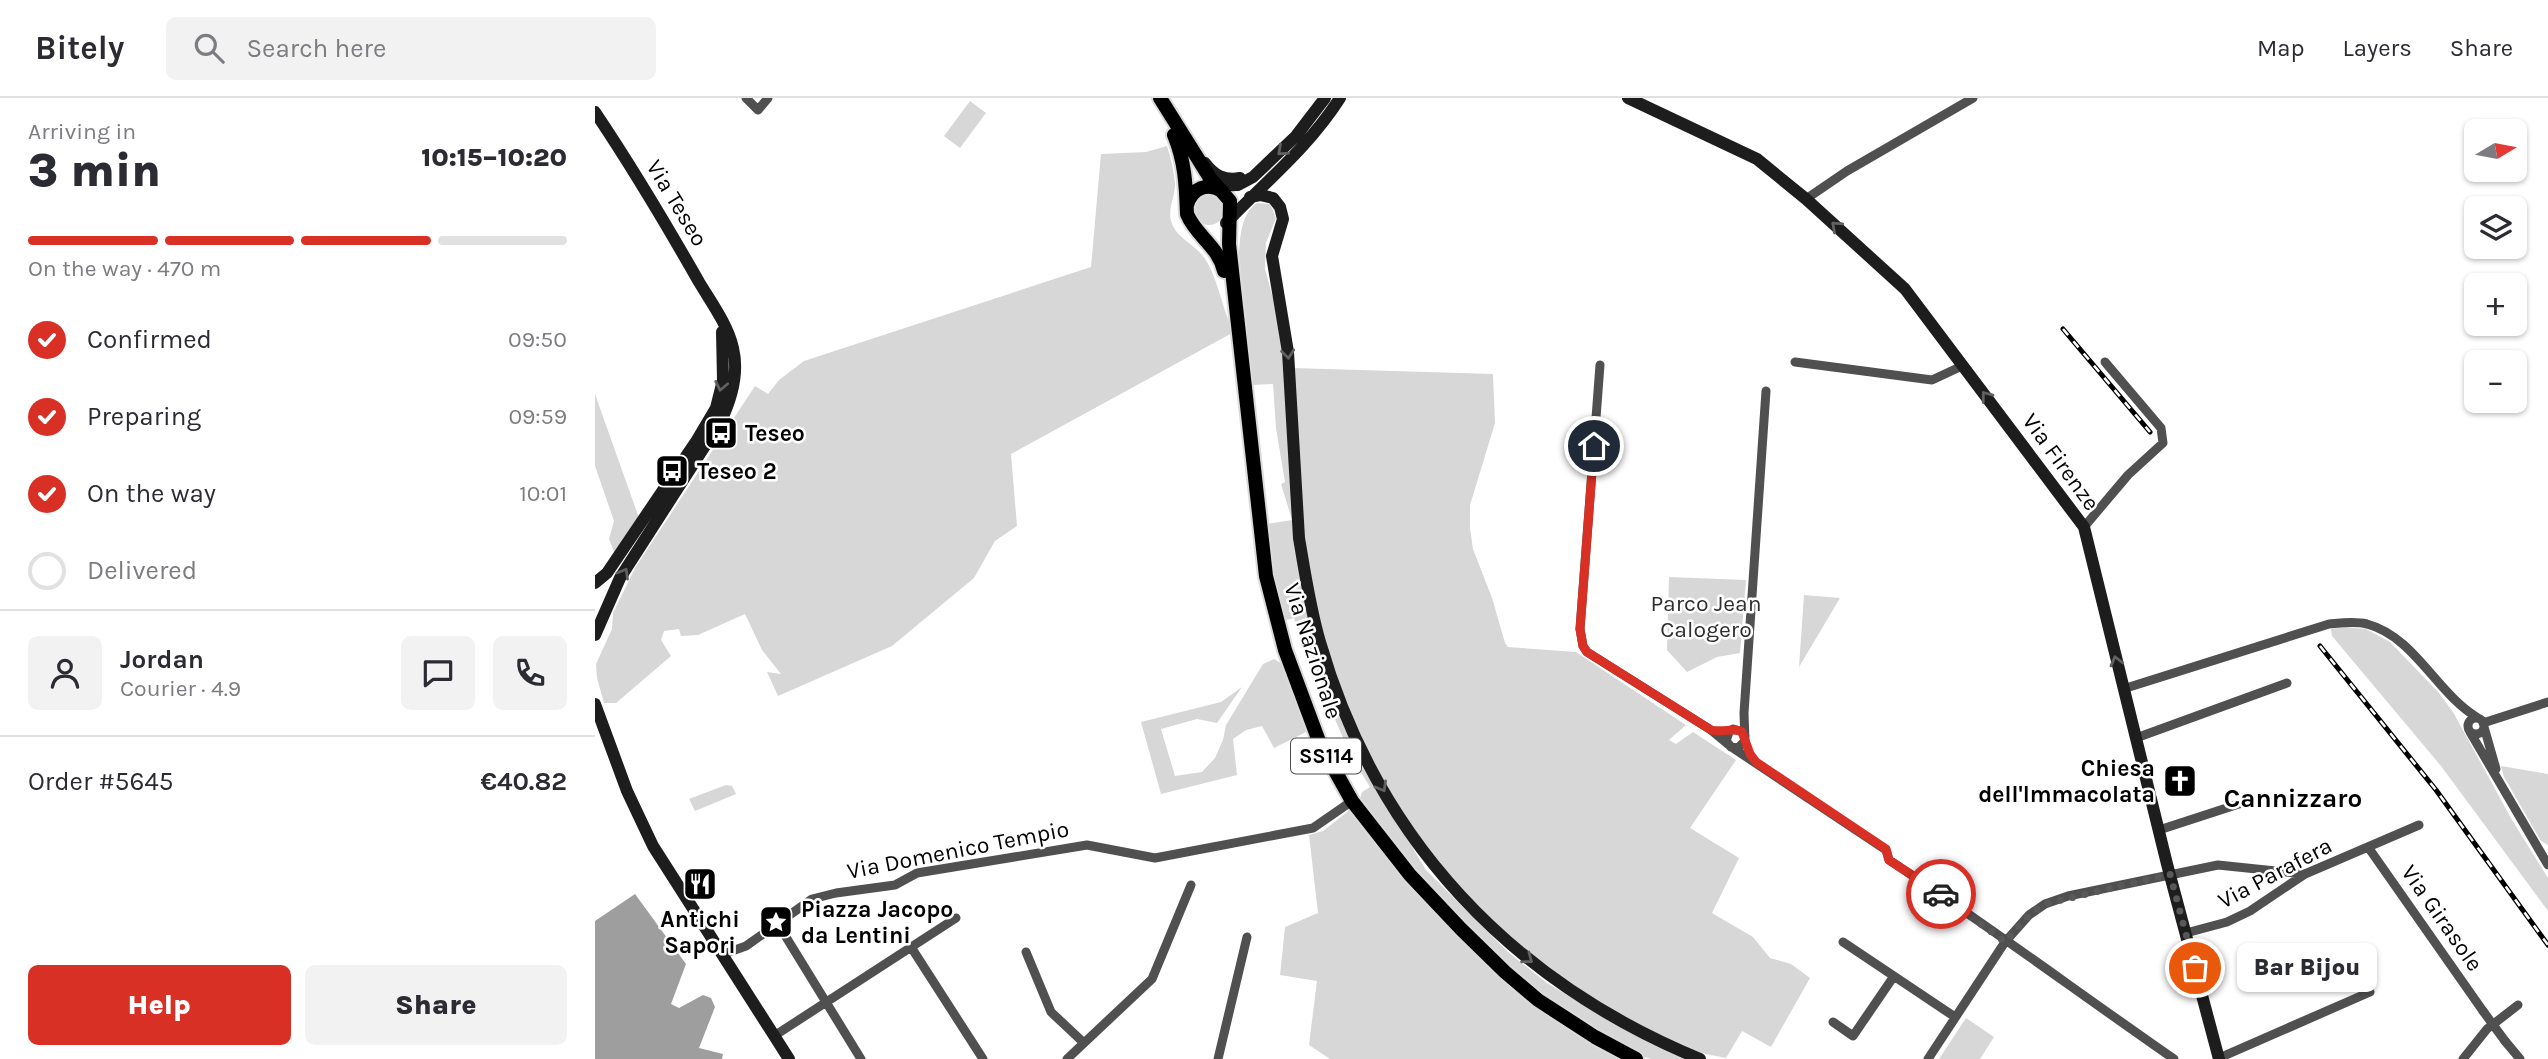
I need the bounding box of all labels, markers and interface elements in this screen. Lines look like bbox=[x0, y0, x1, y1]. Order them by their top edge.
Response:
search box bbox=[166, 17, 656, 80]
text: Bitely bbox=[35, 29, 124, 67]
icon: search bbox=[190, 29, 228, 67]
text: Search here bbox=[246, 33, 386, 64]
text: Map bbox=[2257, 34, 2305, 62]
text: Layers bbox=[2343, 34, 2412, 62]
text: Share bbox=[2450, 34, 2513, 62]
text: Arriving in bbox=[28, 118, 136, 145]
north arrow bbox=[2464, 119, 2527, 182]
map controls bbox=[2464, 119, 2527, 413]
text: 10:15–10:20 bbox=[421, 142, 567, 173]
one-way arrow bbox=[1277, 142, 1290, 155]
text: 3 min bbox=[28, 144, 161, 198]
street label: Via Teseo bbox=[641, 155, 713, 251]
button: layers bbox=[2464, 196, 2527, 259]
one-way arrow bbox=[1831, 222, 1844, 235]
text: On the way · 470 m bbox=[28, 255, 221, 282]
button: + bbox=[2464, 273, 2527, 336]
icon: check bbox=[28, 321, 66, 359]
text: Confirmed bbox=[87, 324, 212, 355]
text: 09:50 bbox=[508, 326, 567, 353]
one-way arrow bbox=[1280, 349, 1295, 360]
button: − bbox=[2464, 350, 2527, 413]
one-way arrow bbox=[715, 380, 730, 392]
one-way arrow bbox=[1982, 392, 1994, 404]
icon: check bbox=[28, 398, 66, 436]
text: Preparing bbox=[87, 401, 201, 432]
text: 09:59 bbox=[508, 403, 567, 430]
street label: Via Firenze bbox=[2017, 408, 2105, 516]
bus stop icon: Teseo bbox=[702, 414, 740, 452]
pin bbox=[1564, 416, 1624, 476]
place label: Teseo bbox=[745, 420, 805, 447]
icon: home bbox=[1575, 427, 1613, 465]
bus stop icon: Teseo 2 bbox=[653, 452, 691, 490]
place label: Teseo 2 bbox=[697, 458, 777, 485]
icon: check bbox=[28, 475, 66, 513]
text: On the way bbox=[87, 478, 216, 509]
text: 10:01 bbox=[519, 480, 567, 507]
text: Delivered bbox=[87, 555, 197, 586]
one-way arrow bbox=[616, 567, 629, 580]
street label: Via Nazionale bbox=[1278, 580, 1348, 722]
park label: Parco Jean Calogero bbox=[1650, 590, 1762, 643]
button: person bbox=[28, 636, 102, 710]
button: chat bbox=[401, 636, 475, 710]
button: phone bbox=[493, 636, 567, 710]
text: Jordan bbox=[120, 644, 204, 675]
one-way arrow bbox=[2110, 655, 2124, 667]
text: Courier · 4.9 bbox=[120, 675, 241, 702]
road number: SS114 bbox=[1291, 738, 1361, 774]
place label: Chiesa dell'Immacolata bbox=[1978, 755, 2155, 808]
church icon: Chiesa dell'Immacolata bbox=[2161, 762, 2199, 800]
text: Order #5645 bbox=[28, 766, 174, 797]
text: €40.82 bbox=[480, 766, 567, 797]
one-way arrow bbox=[1374, 779, 1387, 792]
district label: Cannizzaro bbox=[2224, 783, 2362, 814]
street label: Via Domenico Tempio bbox=[845, 815, 1071, 885]
street label: Via Parafera bbox=[2213, 832, 2337, 914]
courier bbox=[1906, 859, 1976, 929]
street label: Via Girasole bbox=[2396, 860, 2488, 976]
restaurant icon: Antichi Sapori bbox=[681, 865, 719, 903]
icon: car bbox=[1922, 875, 1960, 913]
place label: Piazza Jacopo da Lentini bbox=[801, 896, 953, 949]
place icon: Piazza Jacopo da Lentini bbox=[757, 903, 795, 941]
place label: Antichi Sapori bbox=[660, 906, 740, 959]
pin bbox=[2165, 938, 2225, 998]
callout: Bar Bijou bbox=[2237, 944, 2377, 992]
icon: bag bbox=[2176, 949, 2214, 987]
one-way arrow bbox=[1520, 951, 1532, 964]
text: Bar Bijou bbox=[2254, 954, 2360, 981]
button: Help bbox=[28, 965, 291, 1045]
button: Share bbox=[305, 965, 567, 1045]

